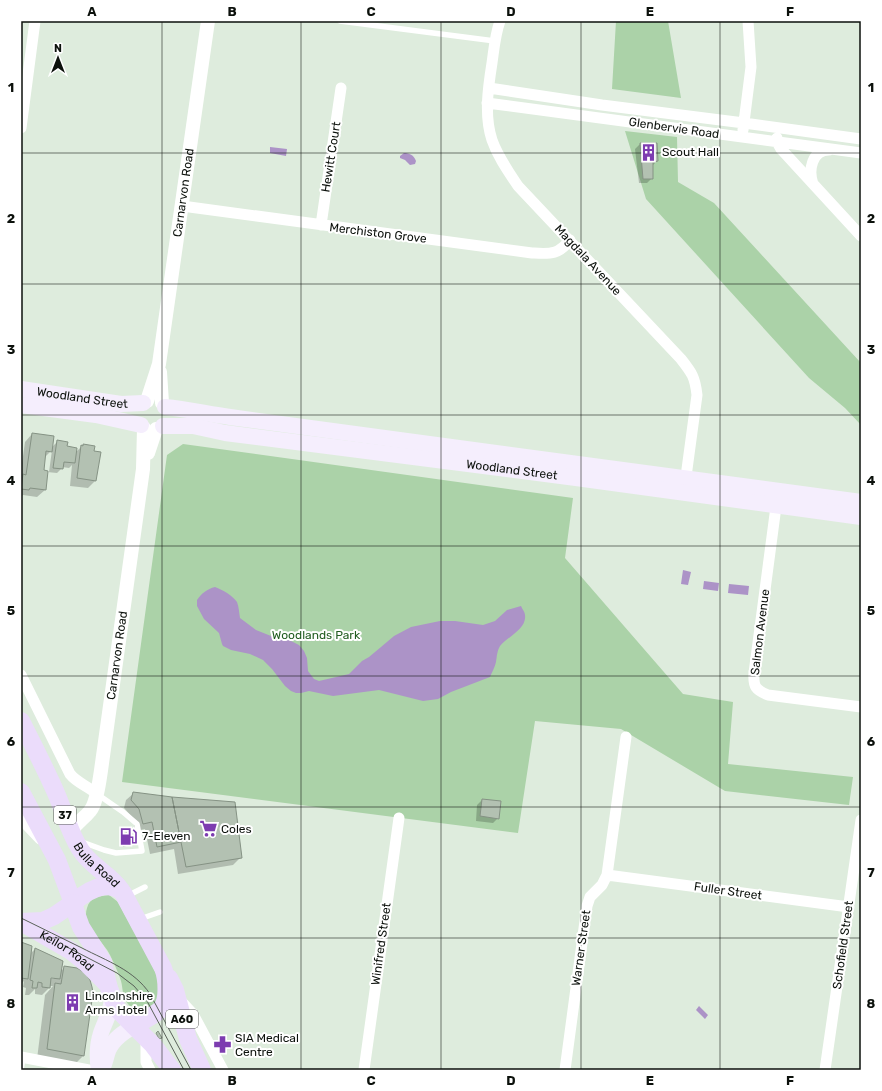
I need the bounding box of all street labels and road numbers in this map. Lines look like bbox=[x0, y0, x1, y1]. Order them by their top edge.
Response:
street label: Glenbervie Road bbox=[628, 115, 720, 141]
street label: Hewitt Court bbox=[319, 120, 344, 193]
street label: Carnarvon Road bbox=[170, 147, 197, 238]
street label: Merchiston Grove bbox=[329, 220, 428, 246]
street label: Magdala Avenue bbox=[552, 222, 624, 298]
street label: Woodland Street bbox=[36, 384, 128, 411]
street label: Woodland Street bbox=[465, 457, 559, 483]
street label: Salmon Avenue bbox=[748, 588, 772, 676]
street label: Carnarvon Road bbox=[104, 610, 130, 701]
road number: 37 bbox=[54, 806, 76, 824]
street label: Bulla Road bbox=[71, 840, 123, 890]
street label: Fuller Street bbox=[693, 879, 763, 903]
street label: Schofield Street bbox=[830, 900, 856, 990]
street label: Winifred Street bbox=[368, 902, 394, 986]
street label: Warner Street bbox=[569, 909, 593, 987]
street label: Keilor Road bbox=[37, 927, 97, 974]
road number: A60 bbox=[166, 1010, 198, 1028]

